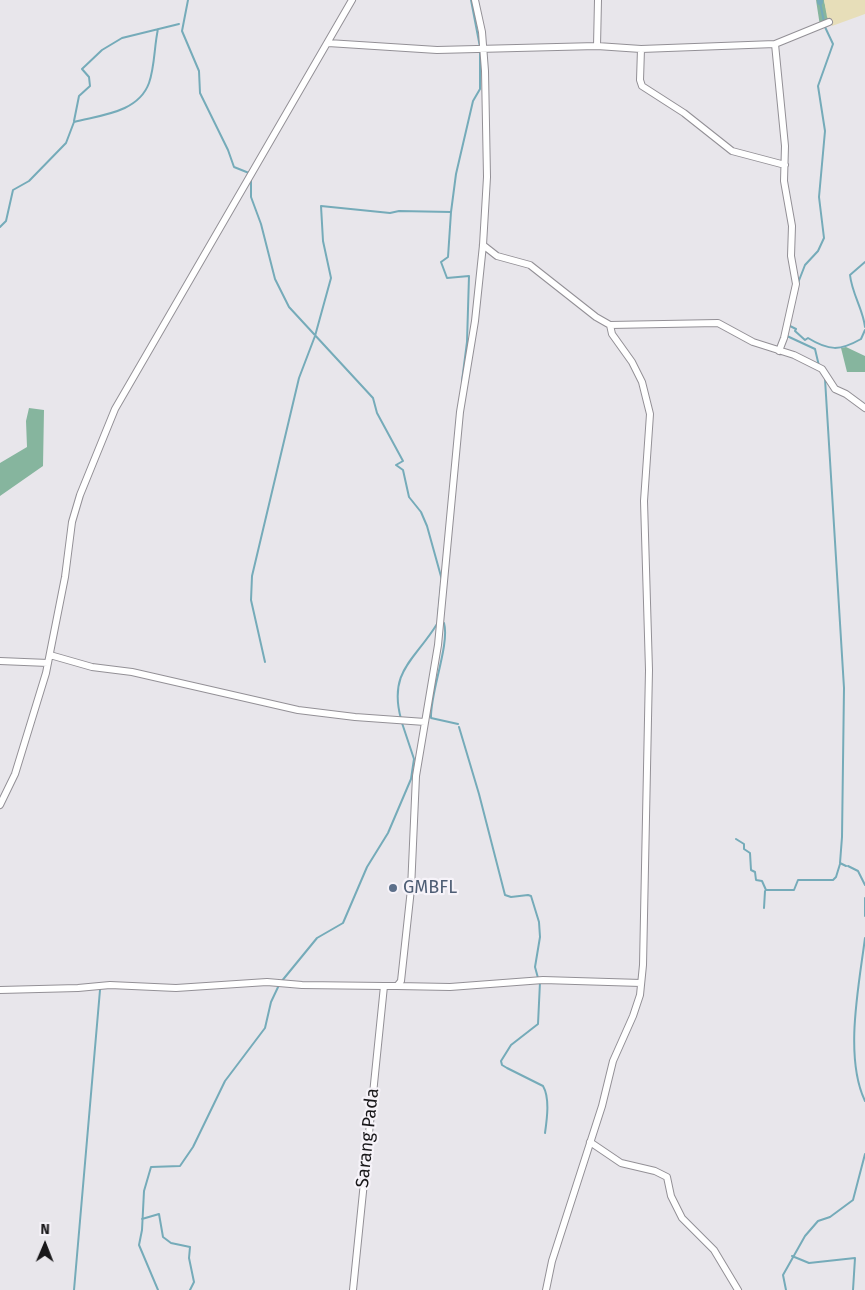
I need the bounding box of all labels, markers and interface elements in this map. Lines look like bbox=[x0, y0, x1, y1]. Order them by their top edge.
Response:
place label: GMBFL bbox=[403, 877, 457, 899]
marker: GMBFL bbox=[387, 882, 399, 894]
street label: Sarang Pada bbox=[352, 1087, 384, 1189]
north arrow bbox=[20, 1220, 70, 1270]
text: N bbox=[40, 1221, 50, 1238]

